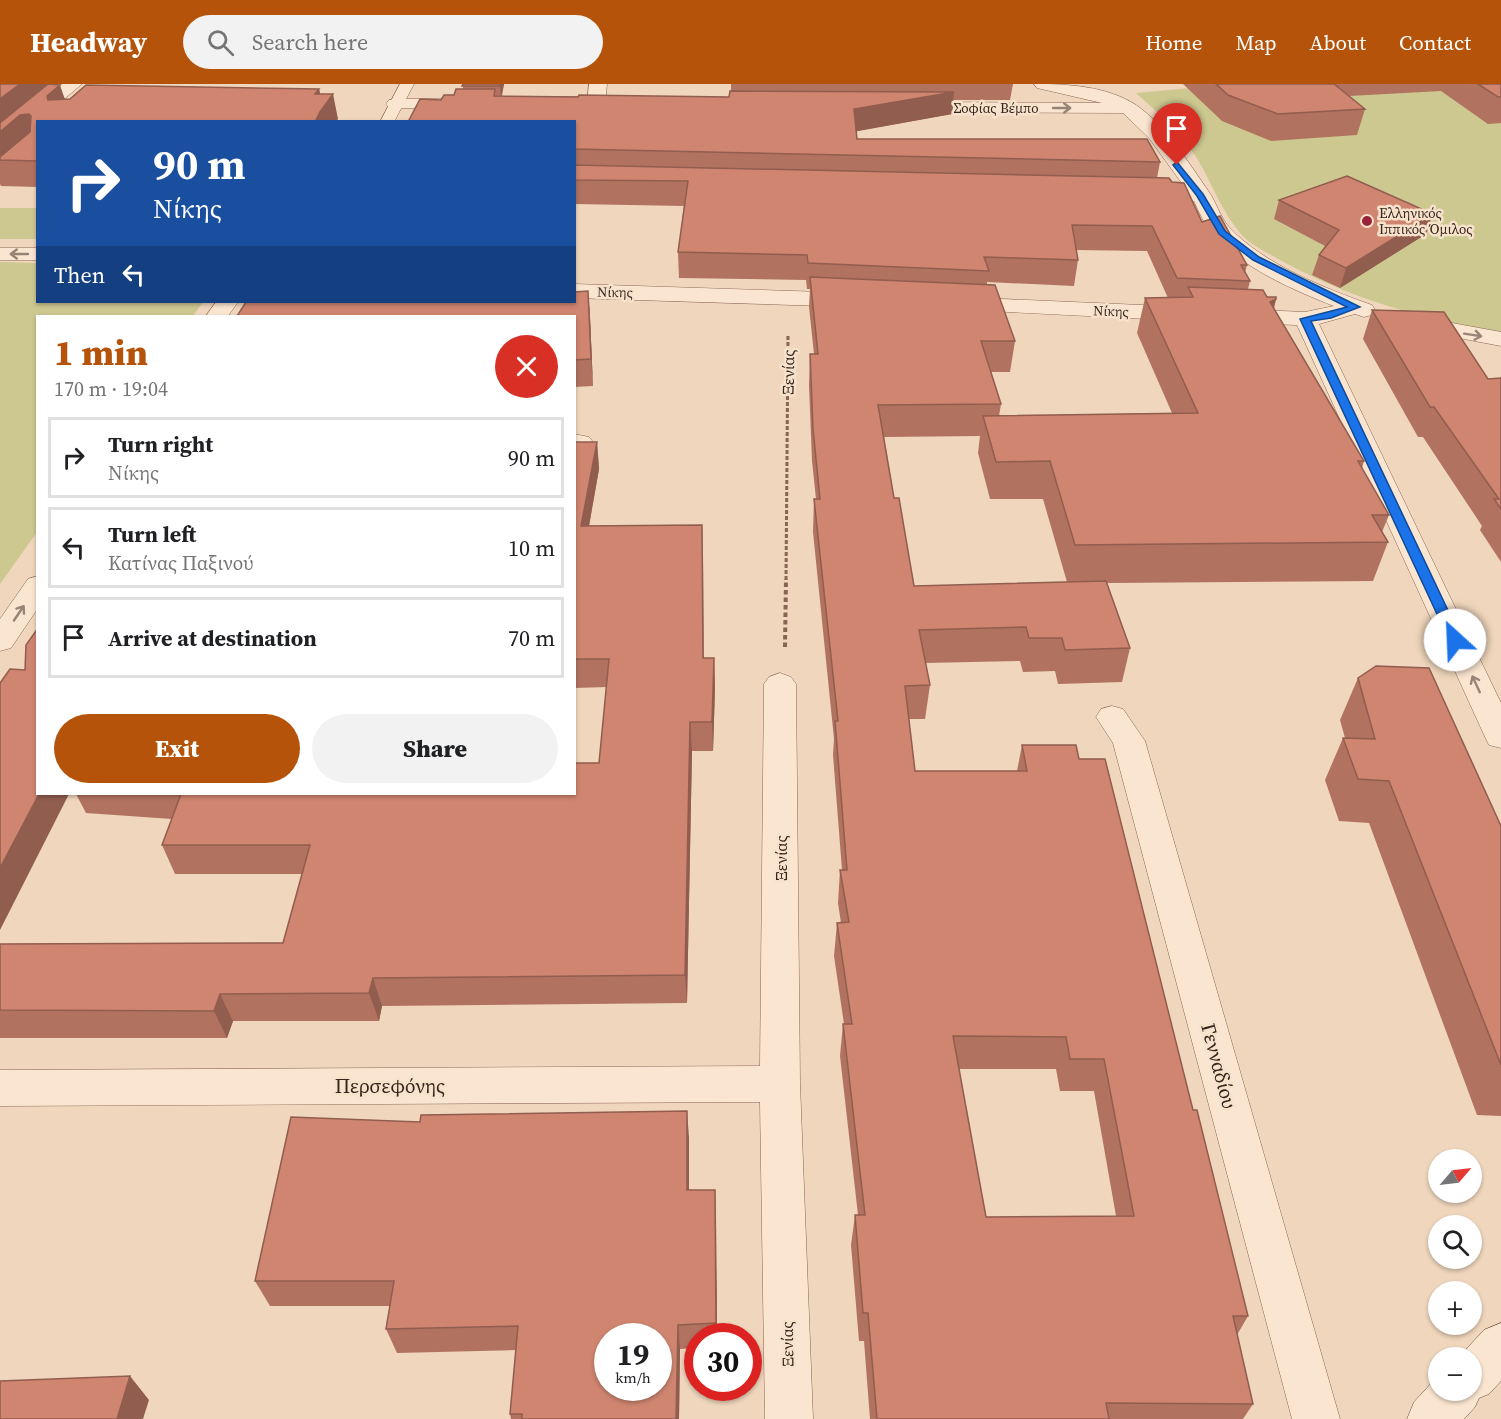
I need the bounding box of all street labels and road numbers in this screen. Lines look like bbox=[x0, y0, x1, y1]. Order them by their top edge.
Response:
street label: Σοφίας Βέμπο bbox=[953, 98, 1039, 118]
street label: Νίκης bbox=[597, 282, 633, 302]
street label: Νίκης bbox=[1093, 300, 1129, 322]
street label: Ξενίας bbox=[777, 349, 799, 395]
street label: Ξενίας bbox=[770, 835, 792, 881]
street label: Γενναδίου bbox=[1194, 1020, 1244, 1112]
street label: Περσεφόνης bbox=[335, 1072, 445, 1100]
street label: Ξενίας bbox=[776, 1321, 798, 1367]

